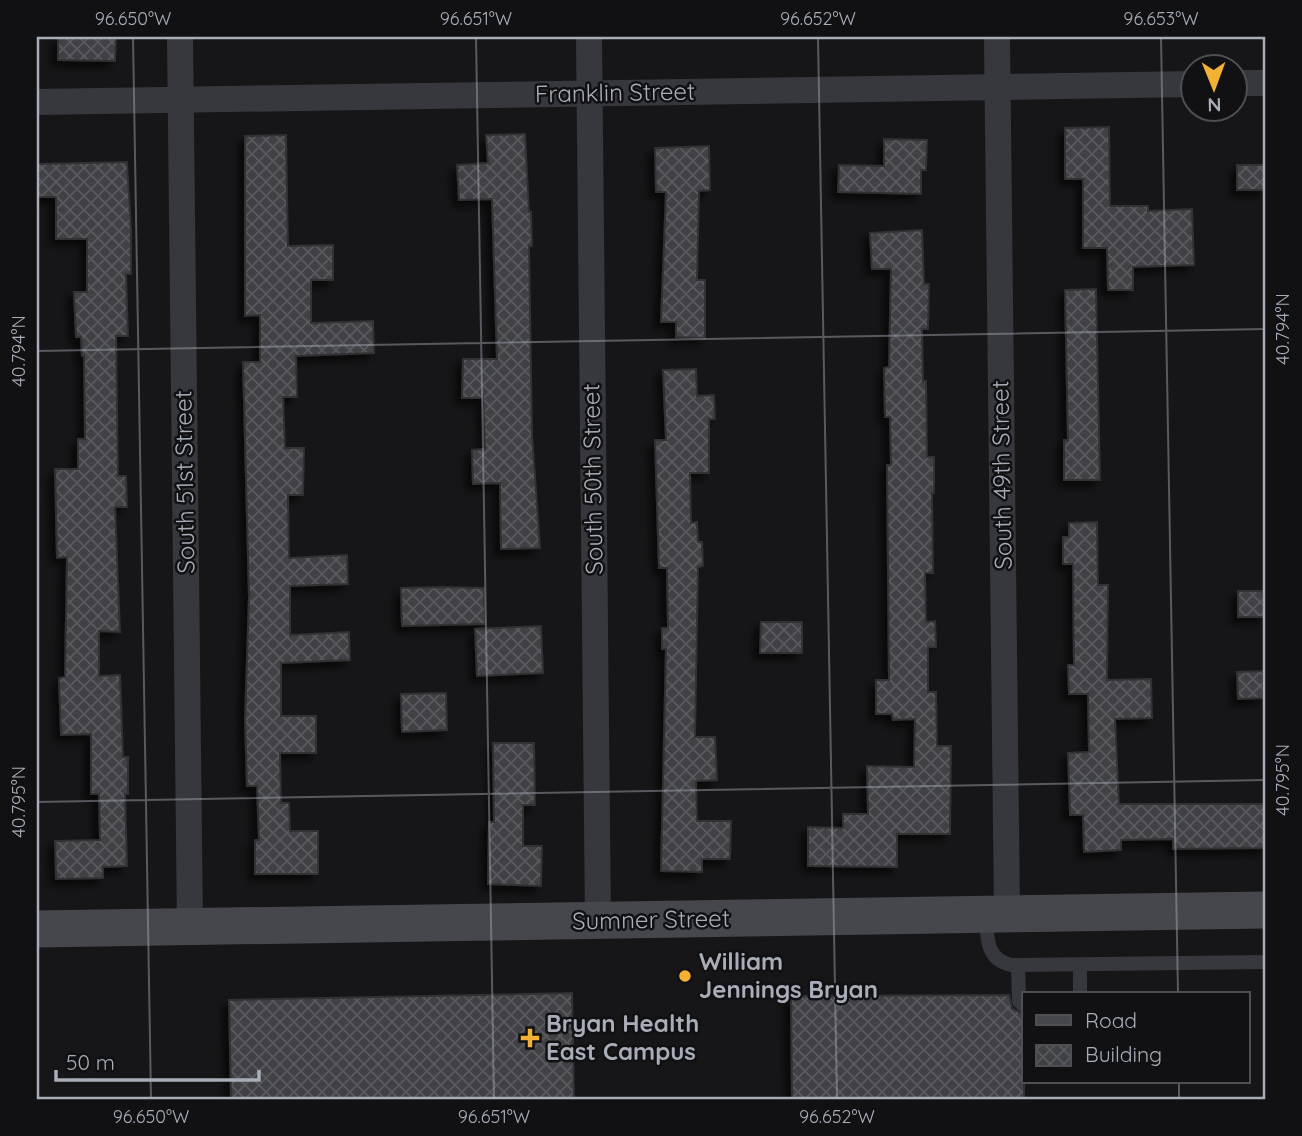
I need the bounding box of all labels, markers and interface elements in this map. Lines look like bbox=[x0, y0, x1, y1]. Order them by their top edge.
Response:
text: 96.650°W bbox=[95, 7, 171, 30]
text: 96.651°W bbox=[440, 7, 512, 30]
text: 96.652°W bbox=[780, 7, 856, 30]
text: 96.653°W bbox=[1123, 7, 1199, 30]
north arrow bbox=[1180, 52, 1250, 122]
street label: Franklin Street bbox=[535, 76, 695, 108]
text: N bbox=[1207, 93, 1221, 117]
text: 40.794°N bbox=[1271, 293, 1294, 365]
text: 40.794°N bbox=[7, 315, 30, 387]
street label: South 49th Street bbox=[984, 380, 1018, 570]
street label: South 50th Street bbox=[575, 383, 609, 575]
street label: South 51st Street bbox=[167, 390, 201, 574]
text: 40.795°N bbox=[1271, 744, 1294, 816]
text: 40.795°N bbox=[7, 766, 30, 838]
street label: Sumner Street bbox=[572, 903, 730, 935]
place label: William Jennings Bryan bbox=[699, 946, 878, 1004]
marker: William Jennings Bryan bbox=[677, 968, 693, 984]
legend bbox=[1022, 992, 1250, 1084]
text: Road bbox=[1085, 1007, 1137, 1033]
place label: Bryan Health East Campus bbox=[546, 1008, 699, 1066]
marker: Bryan Health East Campus bbox=[520, 1028, 540, 1048]
scale bar bbox=[56, 1038, 259, 1082]
text: Building bbox=[1085, 1041, 1162, 1067]
text: 50 m bbox=[66, 1049, 115, 1075]
text: 96.650°W bbox=[113, 1105, 189, 1128]
text: 96.651°W bbox=[458, 1105, 530, 1128]
text: 96.652°W bbox=[799, 1105, 875, 1128]

